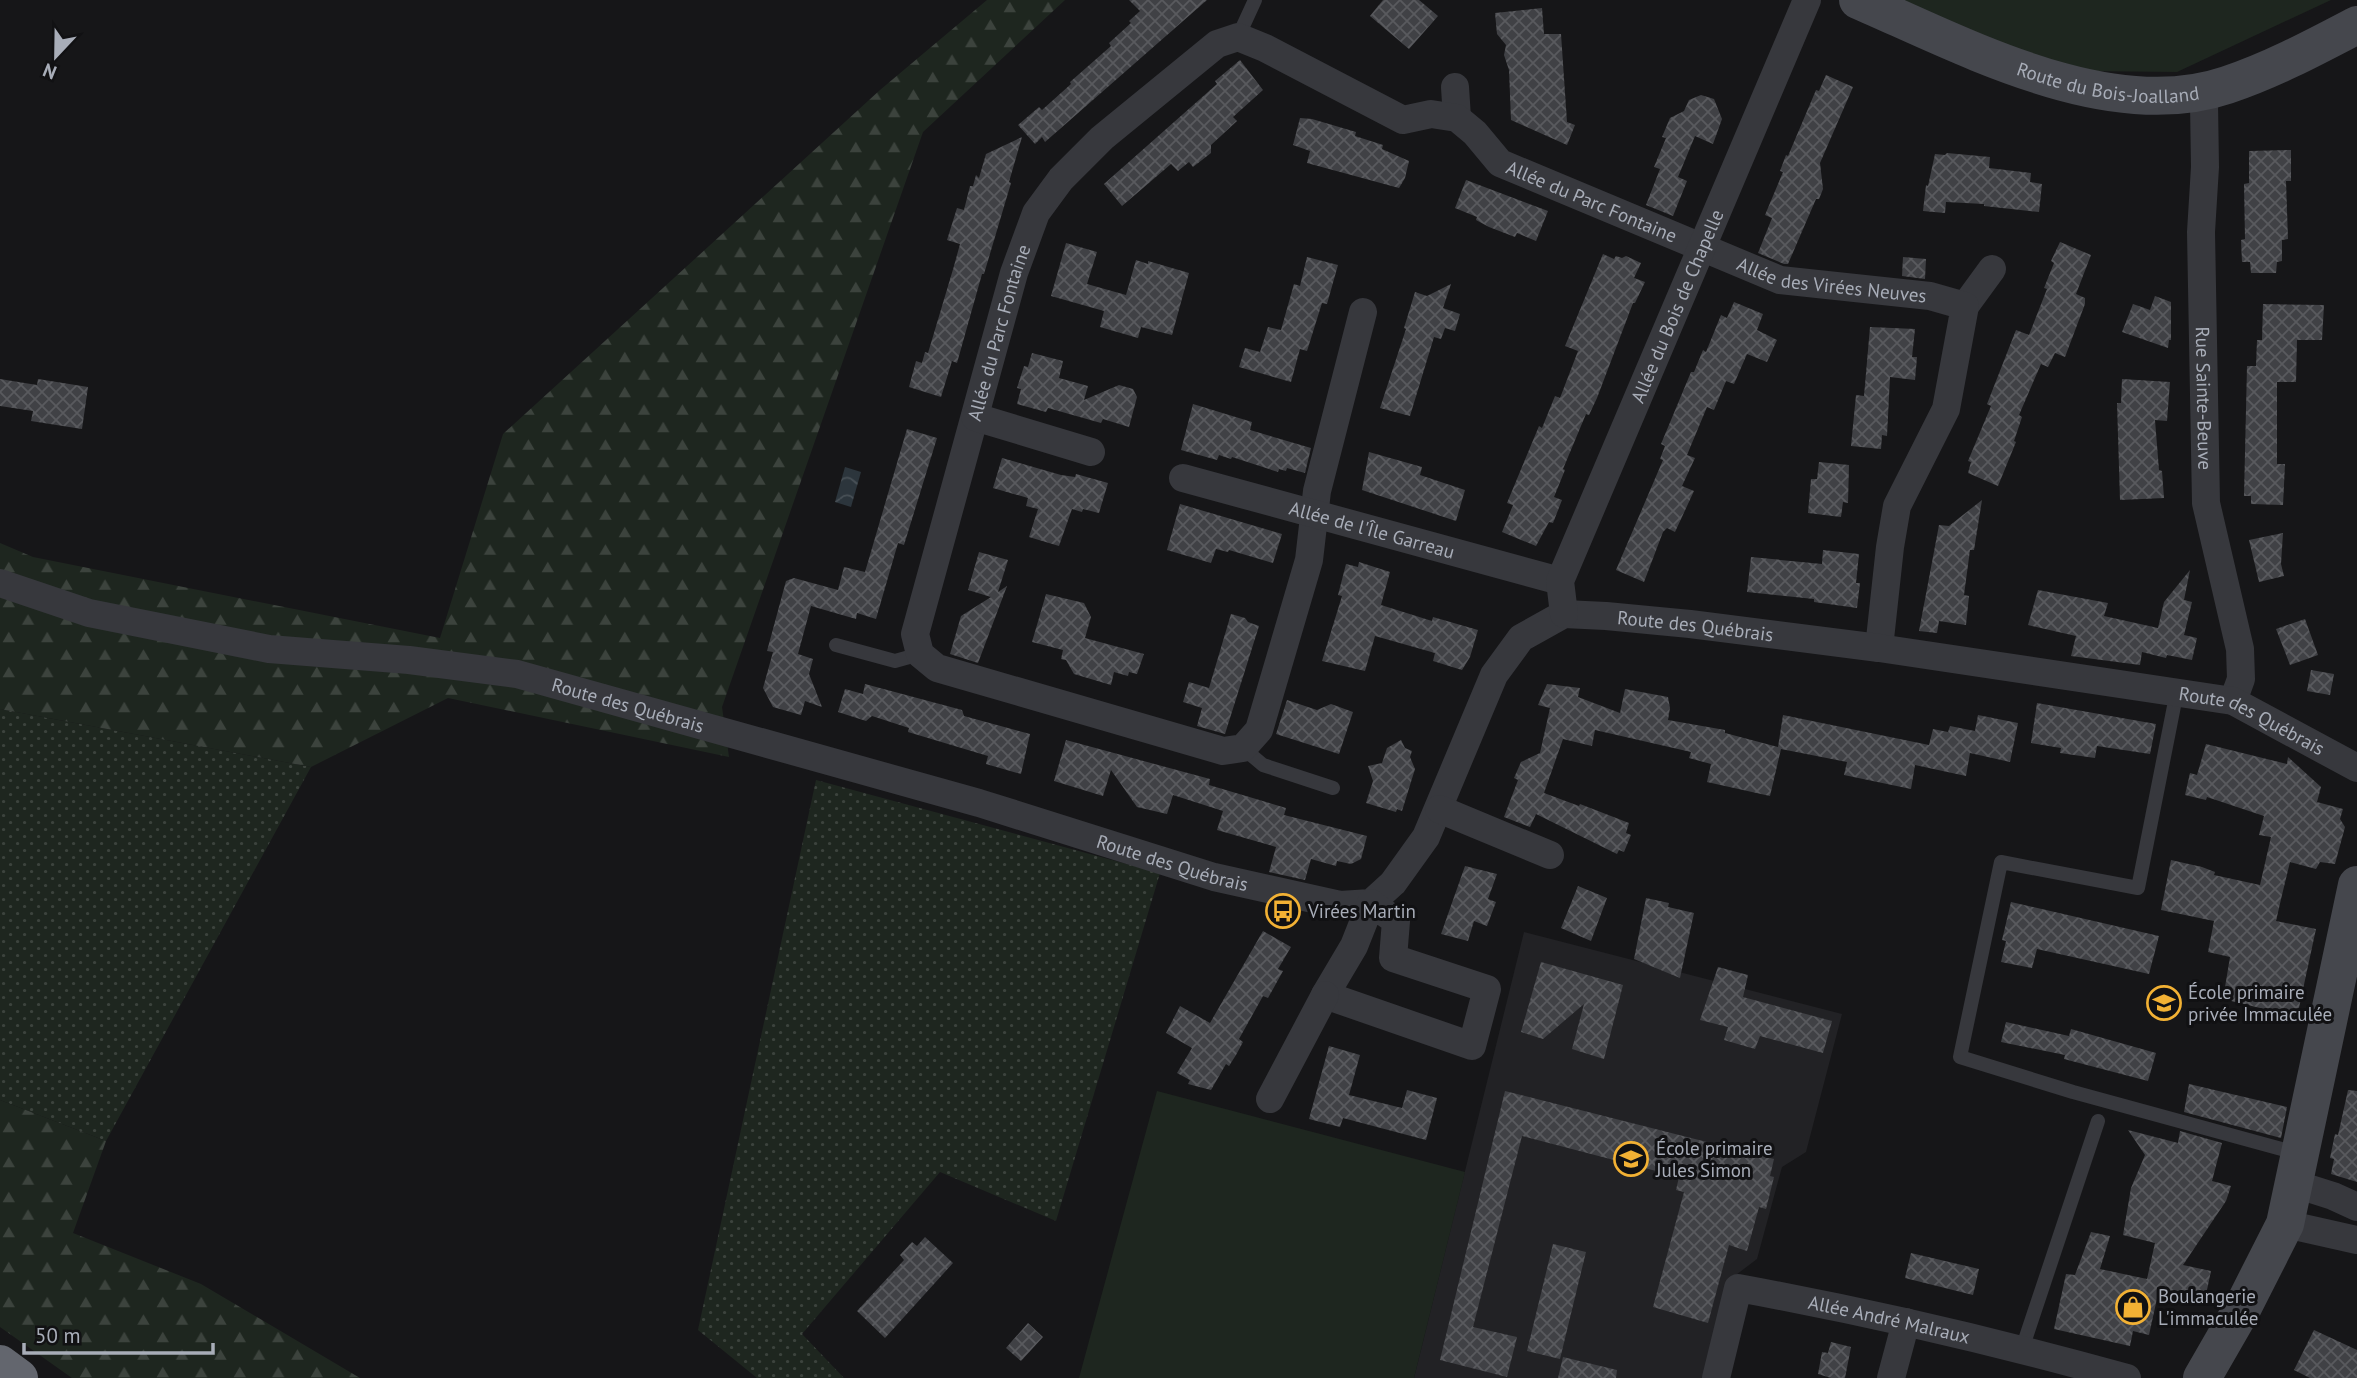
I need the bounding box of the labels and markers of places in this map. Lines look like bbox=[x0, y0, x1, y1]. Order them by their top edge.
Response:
bus stop icon: Virées Martin bbox=[1264, 892, 1302, 930]
place label: Virées Martin bbox=[1307, 899, 1416, 923]
place label: École primaire privée Immaculée bbox=[2188, 980, 2332, 1026]
school or university icon: École primaire privée Immaculée bbox=[2145, 984, 2183, 1022]
place label: École primaire Jules Simon bbox=[1655, 1136, 1773, 1182]
school or university icon: École primaire Jules Simon bbox=[1612, 1140, 1650, 1178]
place label: Boulangerie L'immaculée bbox=[2158, 1284, 2258, 1330]
shop icon: Boulangerie L'immaculée bbox=[2114, 1288, 2152, 1326]

